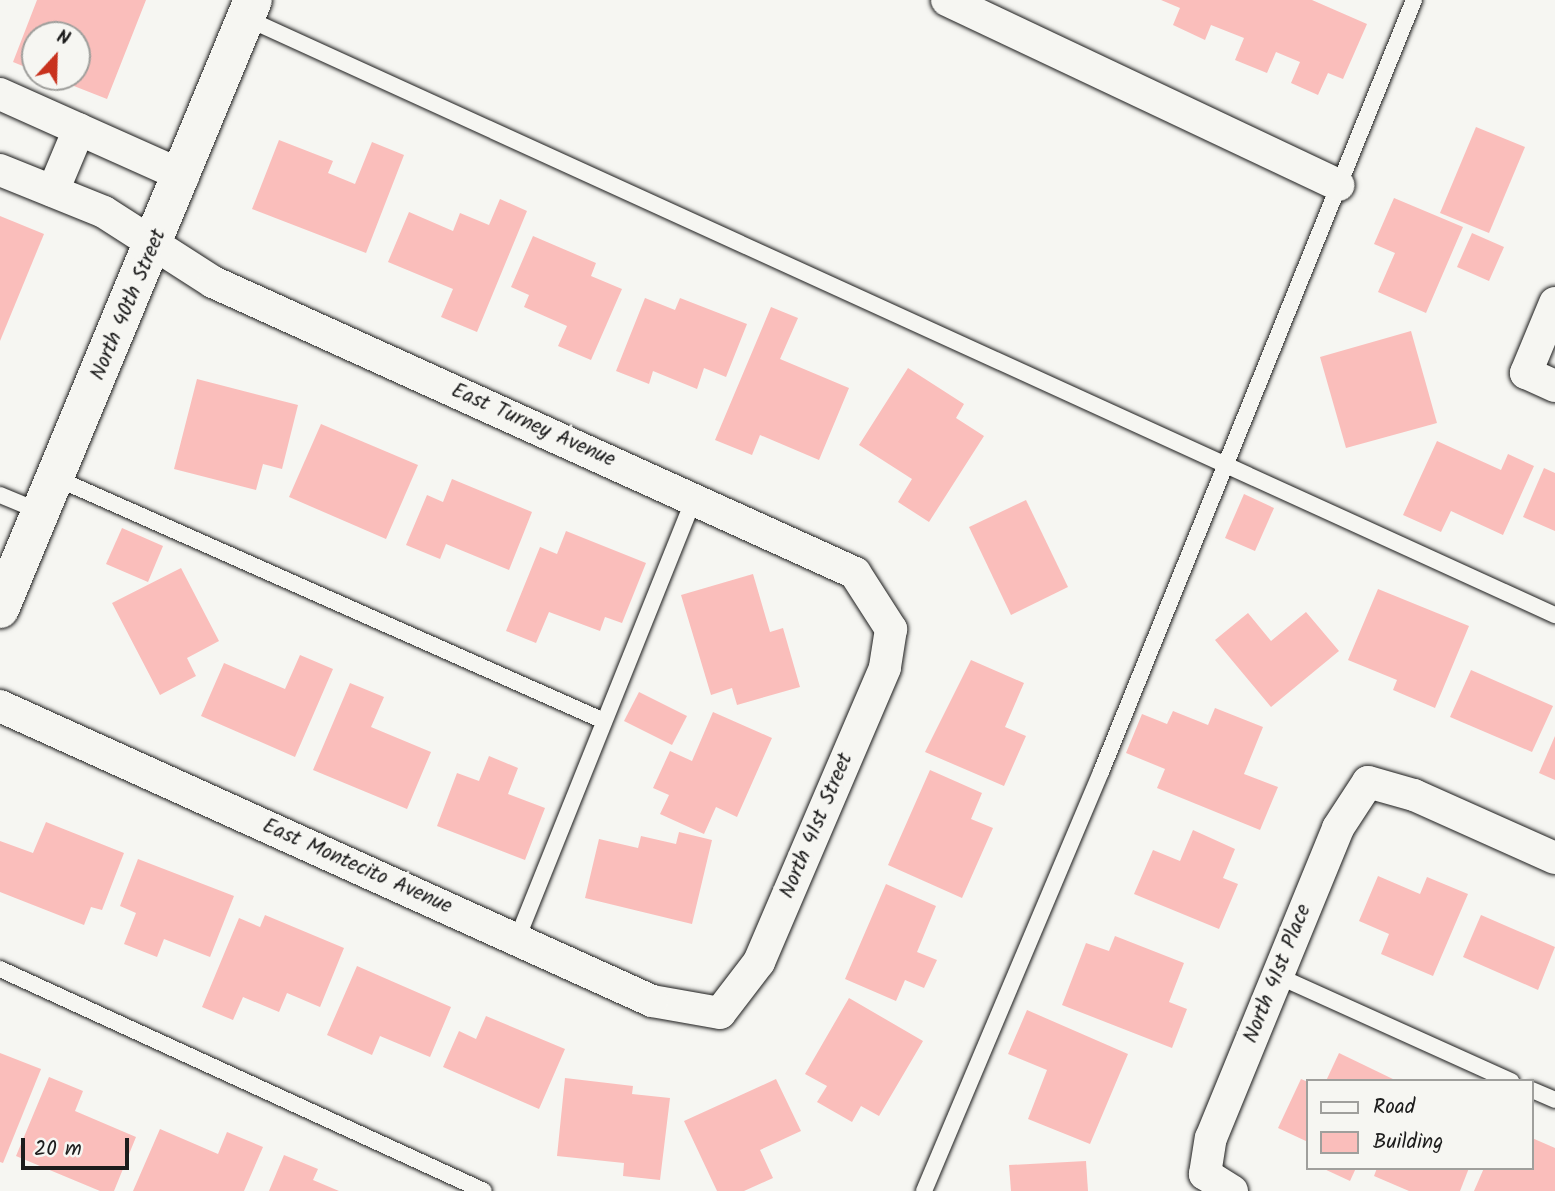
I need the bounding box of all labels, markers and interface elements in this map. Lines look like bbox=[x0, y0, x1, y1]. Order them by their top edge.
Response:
north arrow bbox=[21, 21, 91, 91]
text: N bbox=[52, 22, 74, 55]
street label: North 40th Street bbox=[86, 226, 172, 384]
street label: East Turney Avenue bbox=[447, 379, 619, 473]
street label: North 41st Street bbox=[775, 750, 859, 902]
street label: East Montecito Avenue bbox=[258, 814, 456, 920]
street label: North 41st Place bbox=[1239, 901, 1317, 1047]
legend bbox=[1306, 1079, 1534, 1170]
text: Road bbox=[1373, 1091, 1415, 1124]
scale bar bbox=[24, 1124, 133, 1168]
text: Building bbox=[1373, 1126, 1443, 1159]
text: 20 m bbox=[34, 1133, 82, 1166]

